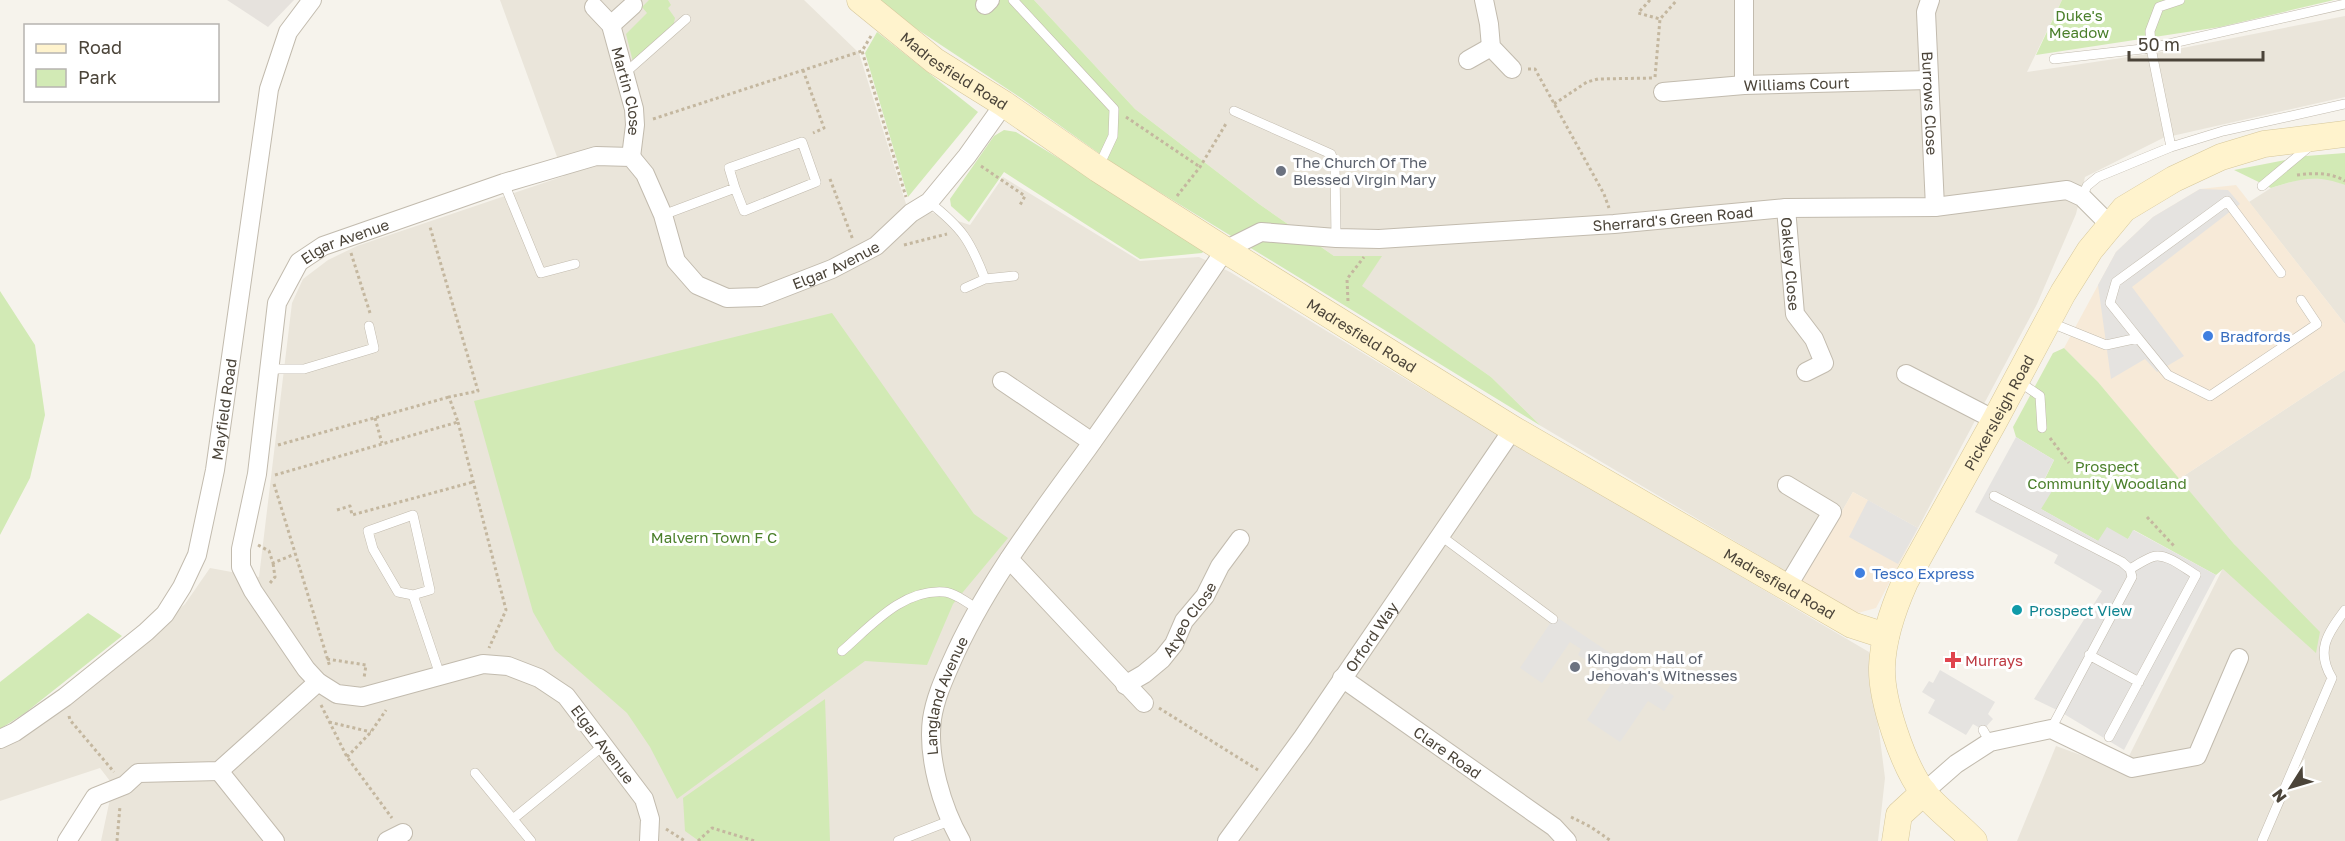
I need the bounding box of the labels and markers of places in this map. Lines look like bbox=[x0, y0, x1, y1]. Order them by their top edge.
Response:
place label: The Church Of The Blessed Virgin Mary bbox=[1293, 153, 1437, 188]
marker: The Church Of The Blessed Virgin Mary bbox=[1274, 164, 1288, 178]
place label: Bradfords bbox=[2220, 327, 2291, 345]
marker: Bradfords bbox=[2201, 329, 2215, 343]
place label: Tesco Express bbox=[1872, 564, 1975, 582]
marker: Tesco Express bbox=[1853, 566, 1867, 580]
place label: Prospect View bbox=[2029, 601, 2132, 619]
marker: Prospect View bbox=[2010, 603, 2024, 617]
place label: Kingdom Hall of Jehovah's Witnesses bbox=[1587, 649, 1737, 684]
place label: Murrays bbox=[1965, 651, 2023, 669]
marker: Murrays bbox=[1946, 653, 1960, 667]
marker: Kingdom Hall of Jehovah's Witnesses bbox=[1568, 660, 1582, 674]

